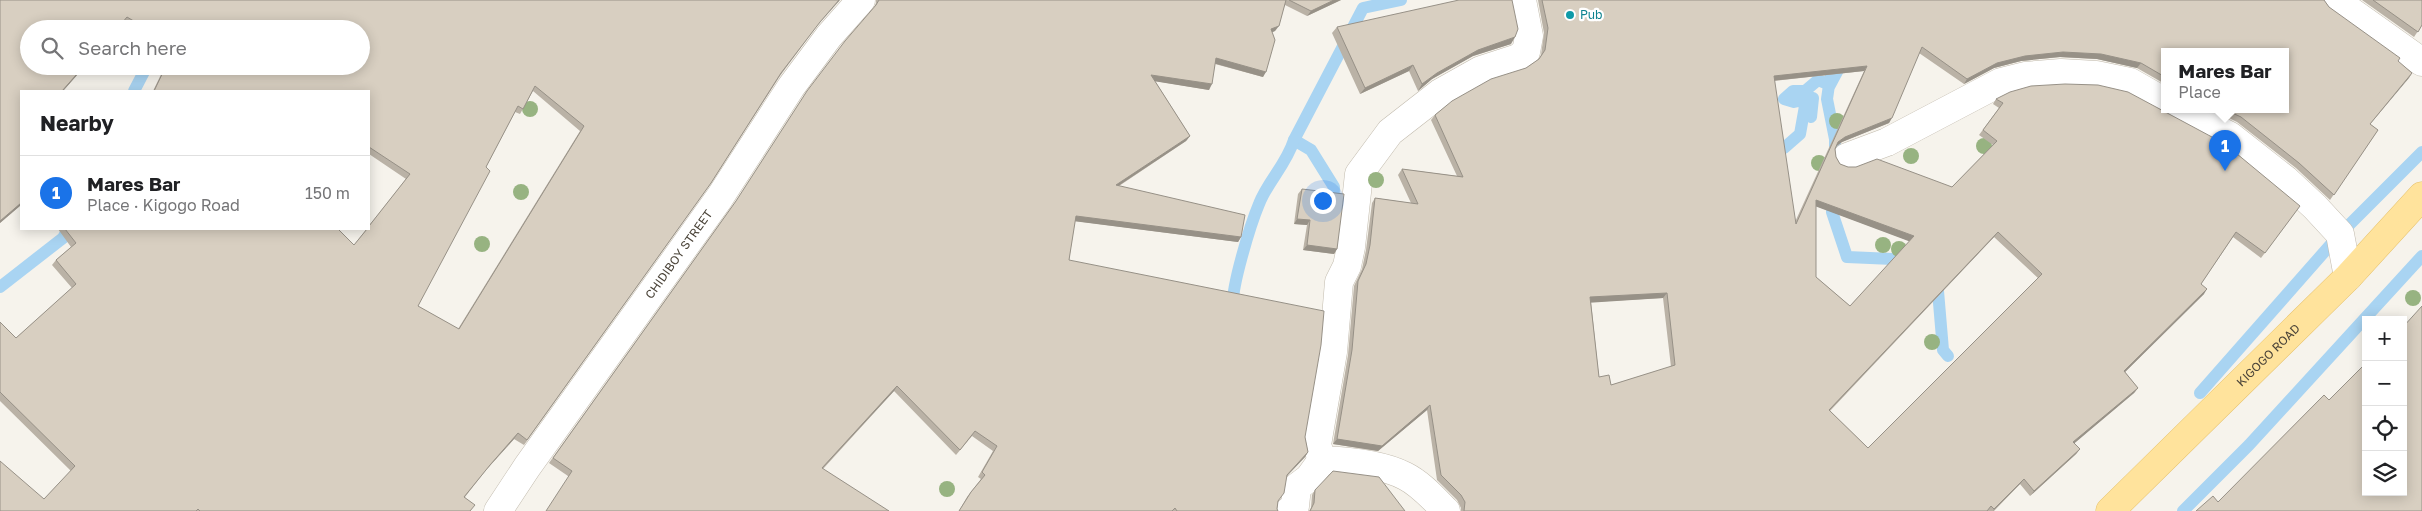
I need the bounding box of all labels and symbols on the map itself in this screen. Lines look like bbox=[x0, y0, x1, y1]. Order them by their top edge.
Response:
place label: Pub bbox=[1580, 7, 1603, 22]
marker: Pub bbox=[1564, 9, 1576, 21]
pin: 1 bbox=[2209, 130, 2241, 171]
your location bbox=[1310, 188, 1336, 214]
street label: CHIDIBOY STREET bbox=[642, 206, 716, 302]
street label: KIGOGO ROAD bbox=[2233, 321, 2303, 389]

